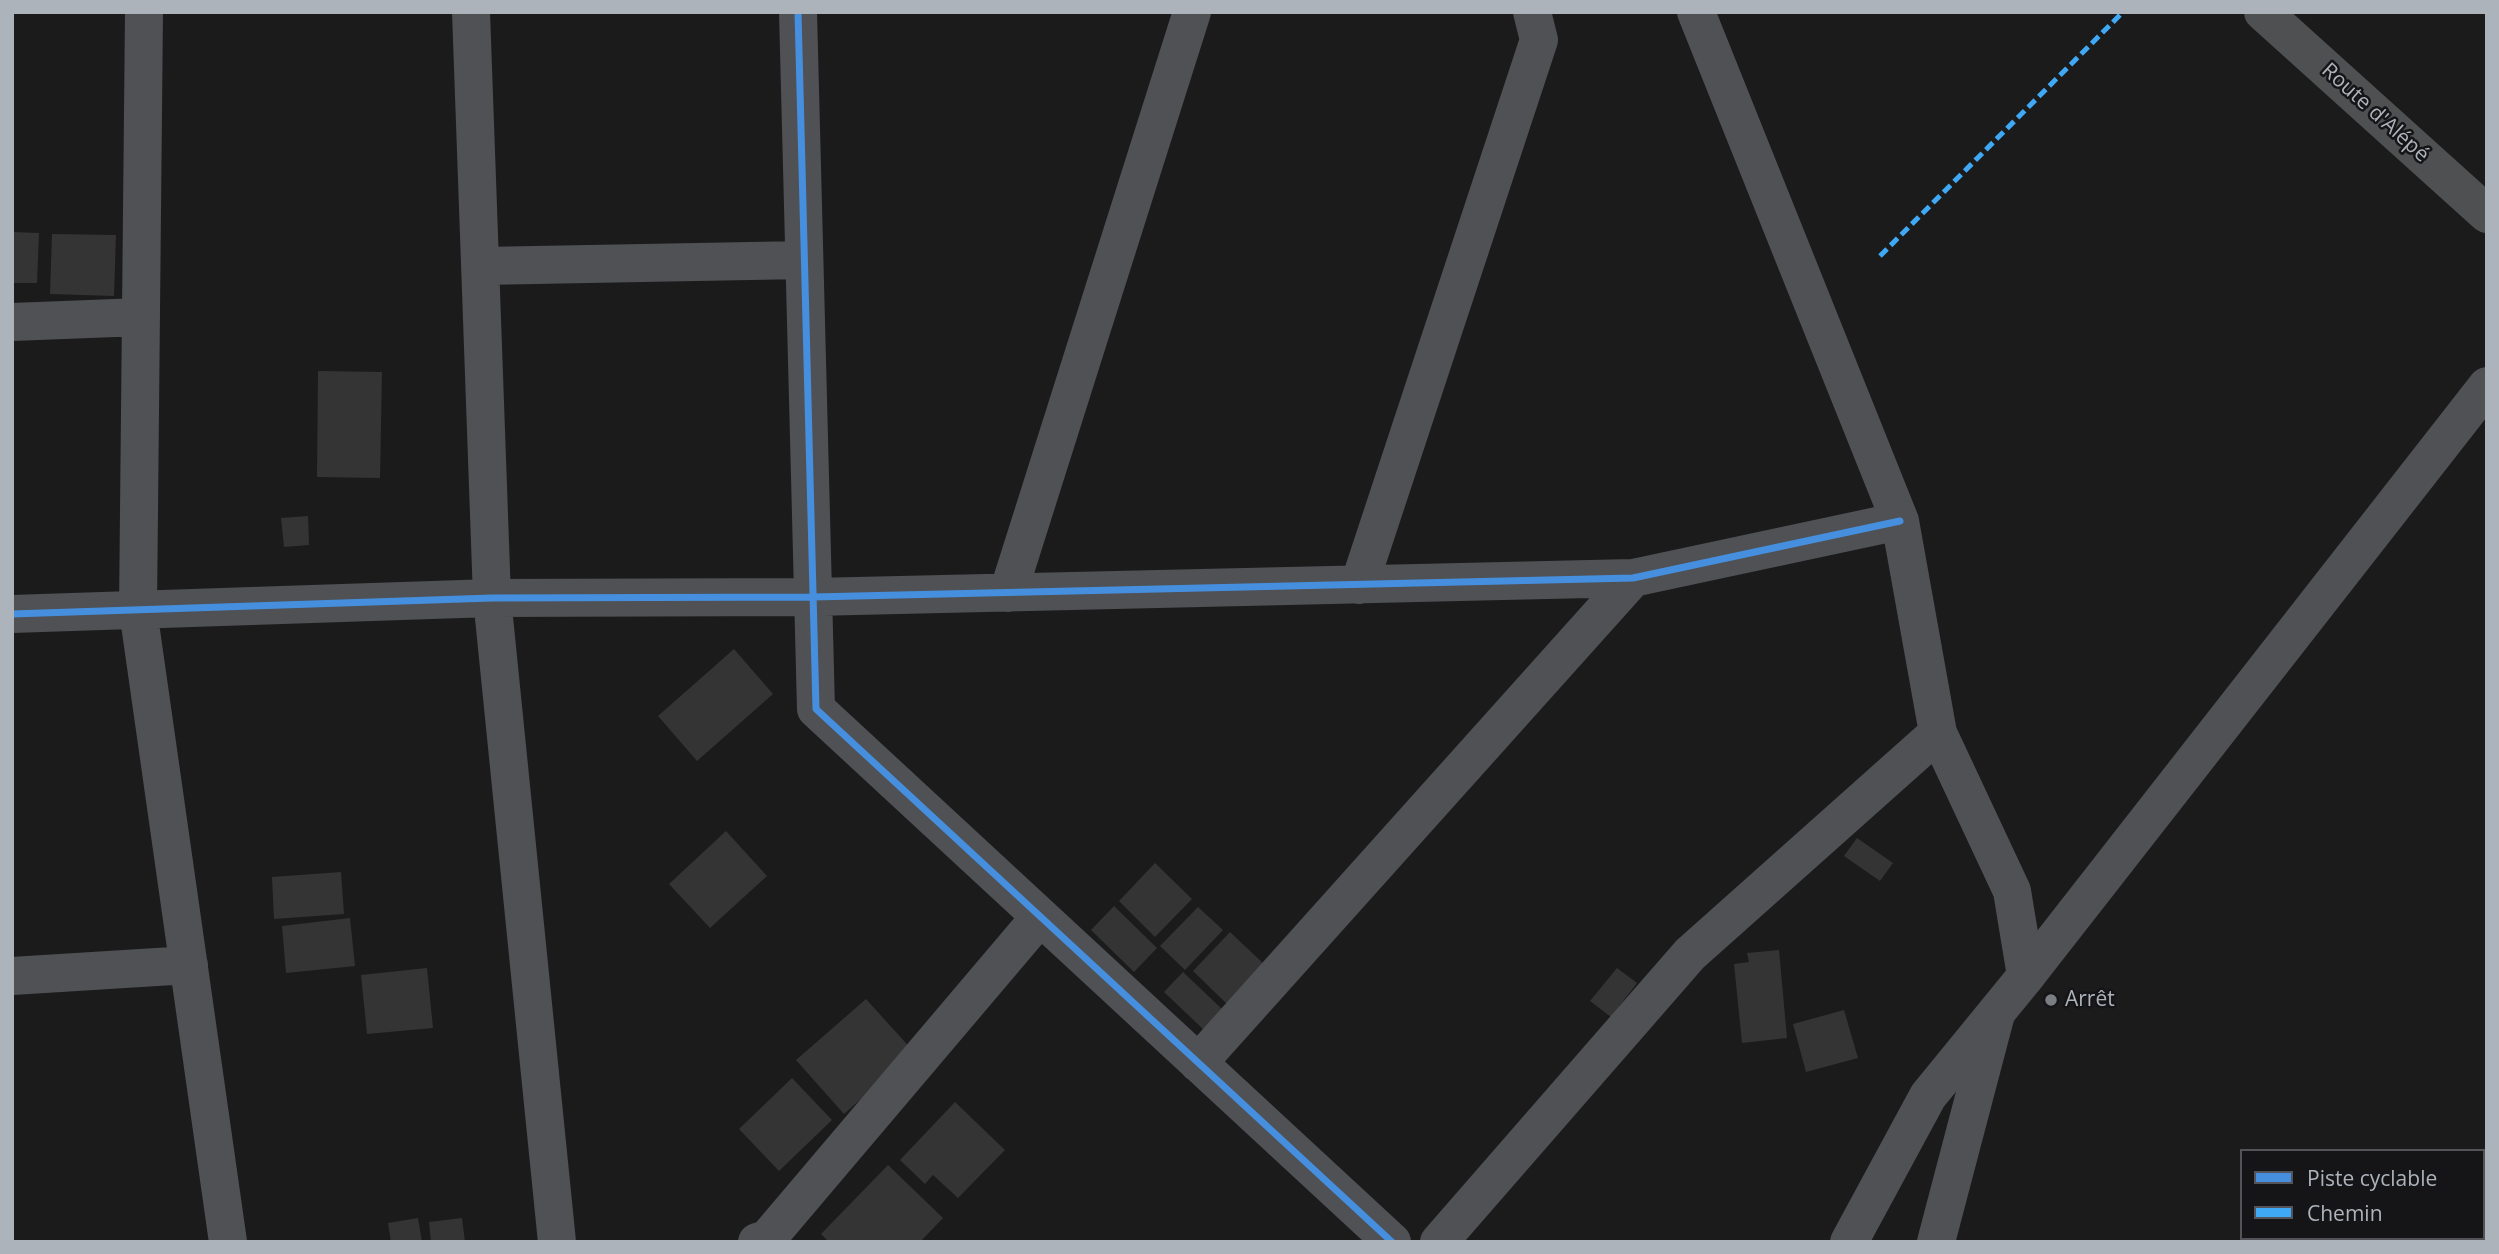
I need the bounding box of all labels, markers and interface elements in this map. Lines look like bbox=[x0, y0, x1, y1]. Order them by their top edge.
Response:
street label: Route d'Alépé bbox=[2316, 58, 2434, 168]
place label: Arrêt bbox=[2065, 987, 2115, 1013]
marker: Arrêt bbox=[2043, 992, 2059, 1008]
legend bbox=[2240, 1149, 2485, 1240]
text: Piste cyclable bbox=[2307, 1164, 2437, 1192]
text: Chemin bbox=[2307, 1199, 2383, 1227]

